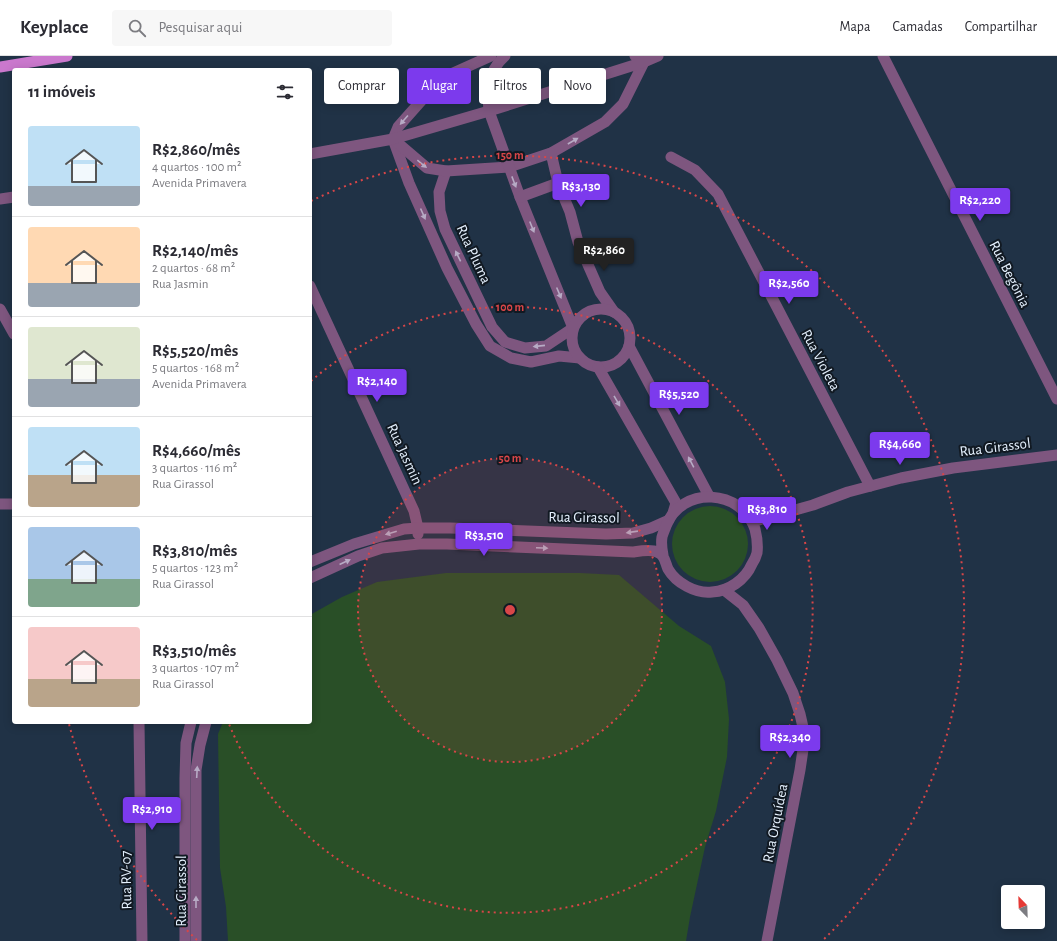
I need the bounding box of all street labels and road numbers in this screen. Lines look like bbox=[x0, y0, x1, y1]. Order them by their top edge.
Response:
street label: Rua Pluma bbox=[453, 222, 494, 286]
street label: Rua Begônia bbox=[986, 238, 1033, 310]
street label: Rua Violeta bbox=[798, 327, 843, 393]
street label: Rua Jasmin bbox=[384, 421, 425, 487]
street label: Rua Girassol bbox=[959, 436, 1031, 459]
street label: Rua Girassol bbox=[548, 509, 620, 526]
street label: Rua Orquídea bbox=[760, 782, 790, 864]
street label: Rua RV-07 bbox=[118, 850, 135, 910]
street label: Rua Girassol bbox=[174, 855, 189, 927]

